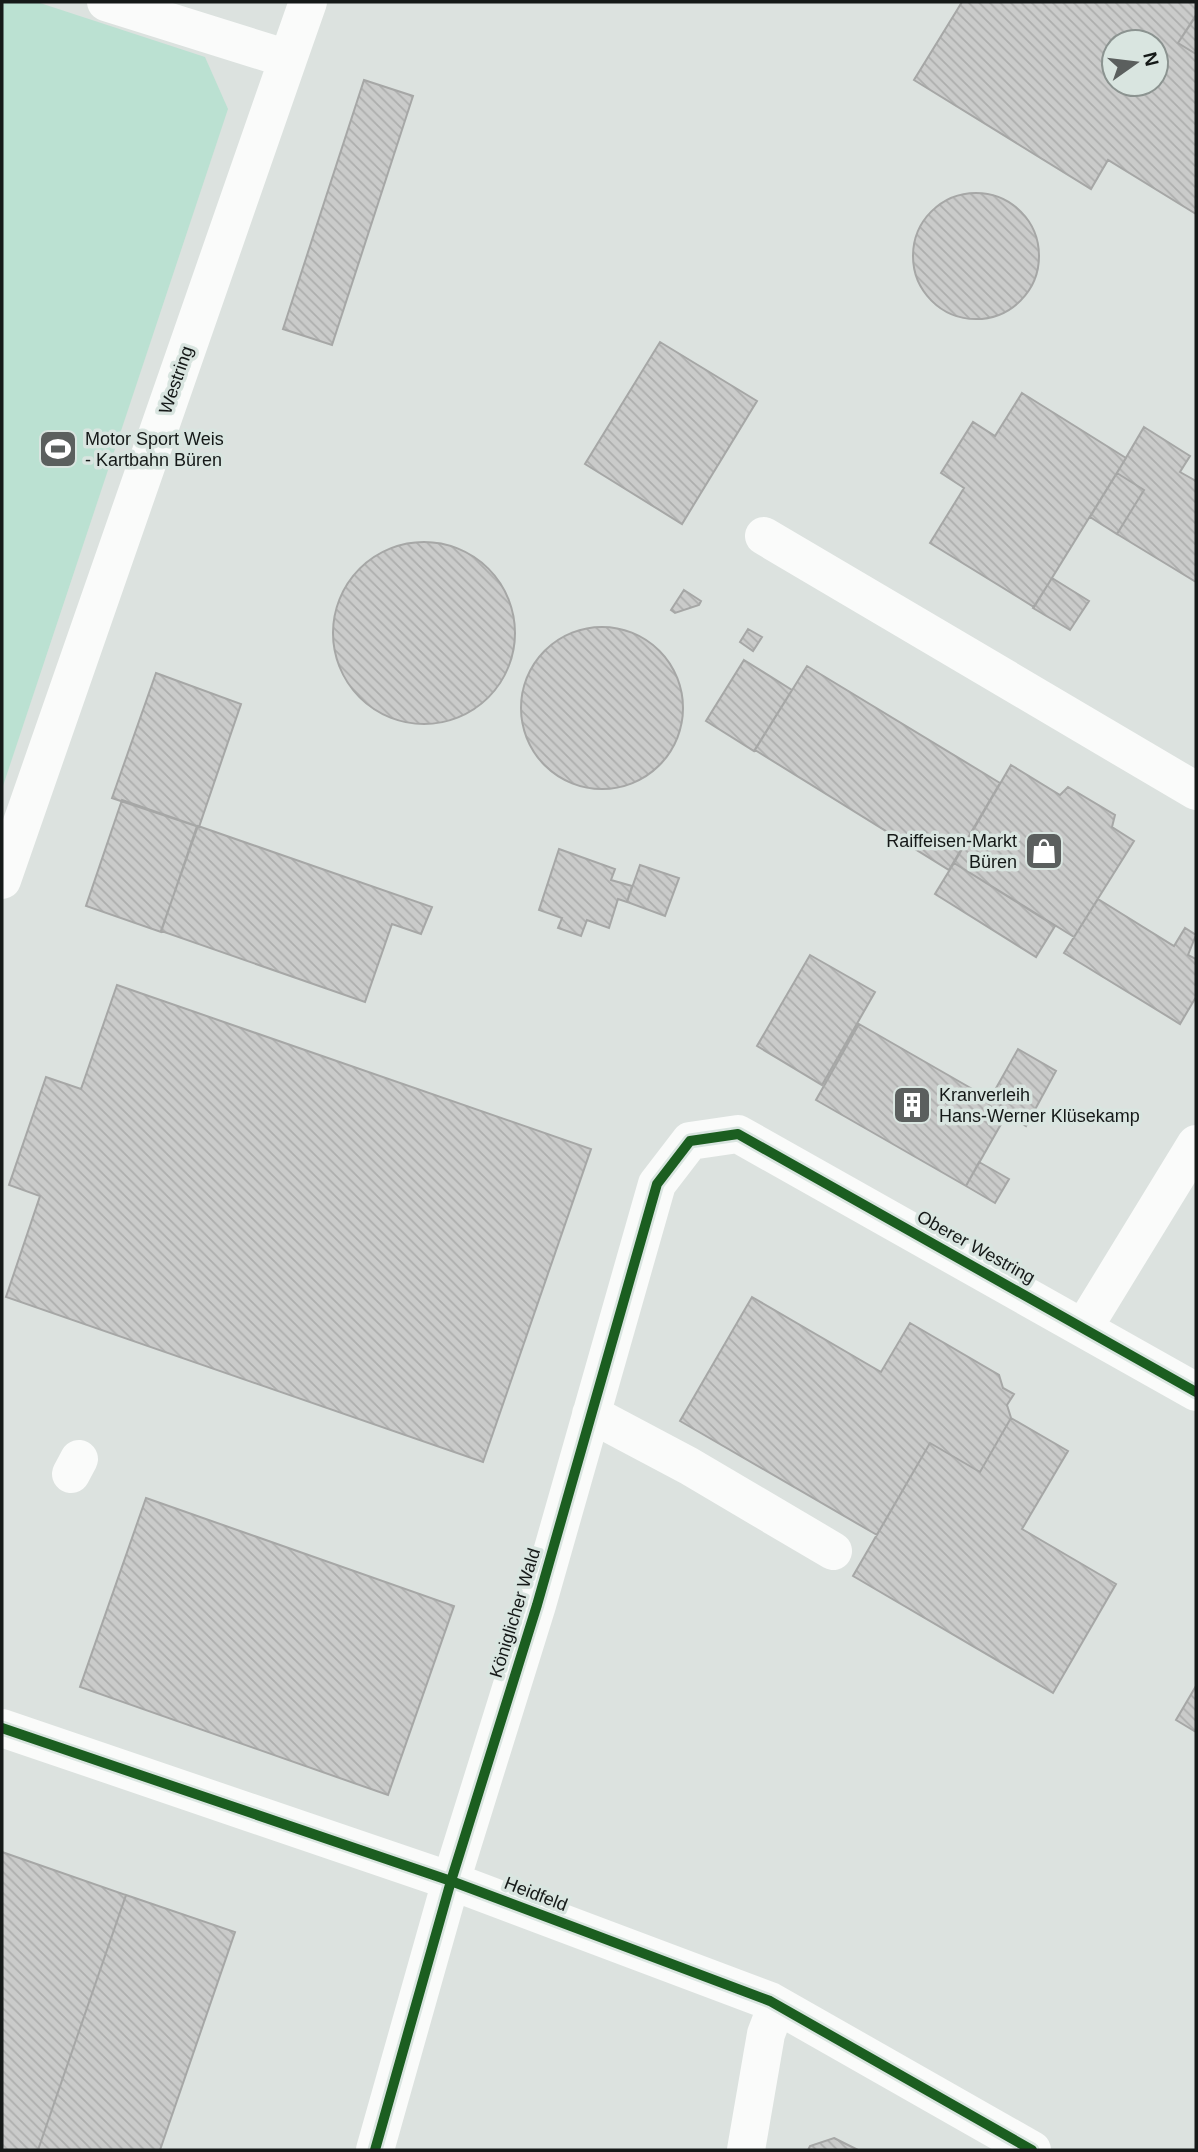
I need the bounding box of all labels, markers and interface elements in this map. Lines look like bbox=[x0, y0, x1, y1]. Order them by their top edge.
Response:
north arrow bbox=[1100, 28, 1170, 98]
text: N bbox=[1139, 50, 1163, 68]
street label: Westring bbox=[155, 343, 197, 417]
sports icon: Motor Sport Weis - Kartbahn Büren bbox=[37, 428, 79, 470]
place label: Motor Sport Weis - Kartbahn Büren bbox=[85, 429, 224, 470]
shop icon: Raiffeisen-Markt Büren bbox=[1023, 830, 1065, 872]
place label: Raiffeisen-Markt Büren bbox=[886, 831, 1017, 872]
building icon: Kranverleih Hans-Werner Klüsekamp bbox=[891, 1084, 933, 1126]
place label: Kranverleih Hans-Werner Klüsekamp bbox=[939, 1085, 1140, 1126]
street label: Oberer Westring bbox=[914, 1206, 1038, 1288]
street label: Königlicher Wald bbox=[486, 1546, 544, 1680]
street label: Heidfeld bbox=[502, 1873, 570, 1915]

